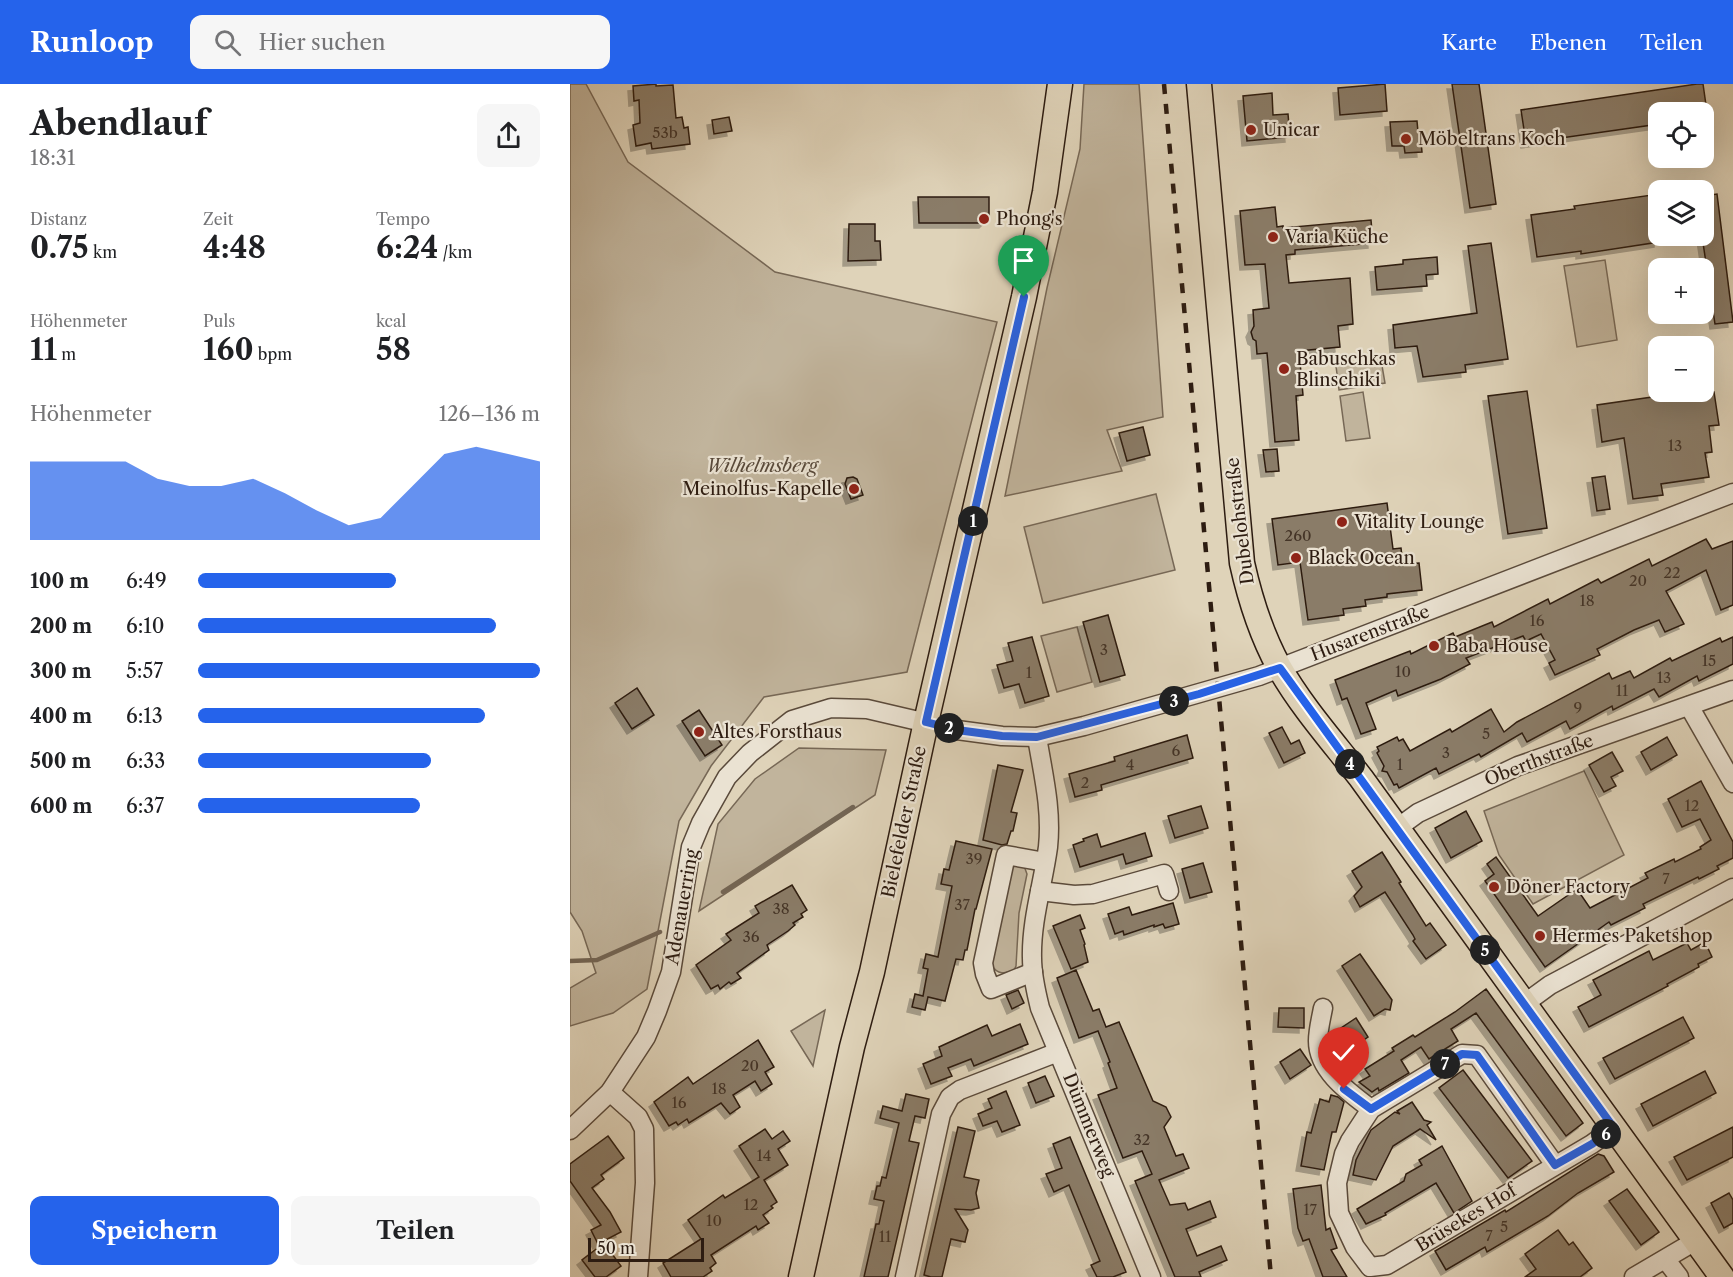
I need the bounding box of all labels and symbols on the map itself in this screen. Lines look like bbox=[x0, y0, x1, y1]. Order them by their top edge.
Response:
place label: Unicar bbox=[1263, 119, 1320, 141]
house number: 53b bbox=[652, 123, 678, 142]
marker: Unicar bbox=[1244, 123, 1258, 137]
place label: Möbeltrans Koch bbox=[1418, 128, 1565, 150]
marker: Möbeltrans Koch bbox=[1399, 132, 1413, 146]
place label: Phong's bbox=[996, 208, 1063, 230]
marker: Phong's bbox=[977, 212, 991, 226]
place label: Varia Küche bbox=[1284, 226, 1389, 248]
marker: Varia Küche bbox=[1266, 230, 1280, 244]
pin bbox=[998, 235, 1049, 297]
place label: Babuschkas Blinschiki bbox=[1296, 348, 1396, 391]
marker: Babuschkas Blinschiki bbox=[1277, 362, 1291, 376]
house number: 13 bbox=[1668, 436, 1682, 455]
park label: Wilhelmsberg bbox=[706, 455, 820, 477]
street label: Dubelohstraße bbox=[1221, 456, 1259, 586]
place label: Meinolfus-Kapelle bbox=[682, 478, 842, 500]
marker: Meinolfus-Kapelle bbox=[847, 482, 861, 496]
pin: 1 bbox=[958, 506, 988, 536]
place label: Vitality Lounge bbox=[1353, 511, 1484, 533]
marker: Vitality Lounge bbox=[1335, 515, 1349, 529]
house number: 260 bbox=[1285, 526, 1311, 545]
place label: Black Ocean bbox=[1308, 547, 1415, 569]
marker: Black Ocean bbox=[1289, 551, 1303, 565]
house number: 22 bbox=[1663, 563, 1681, 582]
house number: 20 bbox=[1629, 571, 1647, 590]
house number: 18 bbox=[1579, 591, 1595, 610]
street label: Husarenstraße bbox=[1307, 600, 1433, 666]
house number: 16 bbox=[1529, 611, 1545, 630]
place label: Baba House bbox=[1446, 635, 1548, 657]
marker: Baba House bbox=[1427, 639, 1441, 653]
house number: 3 bbox=[1100, 640, 1108, 659]
house number: 15 bbox=[1702, 651, 1716, 670]
house number: 10 bbox=[1395, 662, 1411, 681]
house number: 1 bbox=[1026, 663, 1033, 682]
house number: 13 bbox=[1657, 668, 1671, 687]
house number: 11 bbox=[1616, 681, 1629, 700]
pin: 3 bbox=[1159, 686, 1189, 716]
house number: 9 bbox=[1574, 698, 1582, 717]
pin: 2 bbox=[934, 713, 964, 743]
place label: Altes Forsthaus bbox=[710, 721, 842, 743]
house number: 5 bbox=[1482, 724, 1490, 743]
marker: Altes Forsthaus bbox=[692, 725, 706, 739]
street label: Oberthstraße bbox=[1481, 729, 1597, 791]
house number: 6 bbox=[1172, 741, 1181, 760]
house number: 3 bbox=[1442, 743, 1450, 762]
street label: Bielefelder Straße bbox=[877, 744, 931, 900]
pin: 4 bbox=[1335, 749, 1365, 779]
house number: 4 bbox=[1126, 755, 1134, 774]
house number: 1 bbox=[1397, 755, 1404, 774]
house number: 2 bbox=[1081, 773, 1089, 792]
house number: 12 bbox=[1685, 796, 1699, 815]
street label: Adenauerring bbox=[661, 847, 703, 968]
house number: 39 bbox=[965, 849, 983, 868]
house number: 7 bbox=[1662, 869, 1670, 888]
place label: Döner Factory bbox=[1506, 876, 1631, 898]
marker: Döner Factory bbox=[1487, 880, 1501, 894]
house number: 37 bbox=[954, 895, 970, 914]
house number: 38 bbox=[772, 899, 790, 918]
place label: Hermes Paketshop bbox=[1552, 925, 1713, 947]
house number: 36 bbox=[742, 927, 760, 946]
marker: Hermes Paketshop bbox=[1533, 929, 1547, 943]
pin: 5 bbox=[1470, 935, 1500, 965]
pin bbox=[1318, 1027, 1369, 1089]
pin: 7 bbox=[1430, 1049, 1460, 1079]
house number: 20 bbox=[741, 1056, 759, 1075]
street label: Dümmerweg bbox=[1058, 1070, 1120, 1181]
house number: 18 bbox=[711, 1079, 727, 1098]
house number: 16 bbox=[671, 1093, 687, 1112]
pin: 6 bbox=[1591, 1119, 1621, 1149]
house number: 32 bbox=[1134, 1130, 1150, 1149]
house number: 14 bbox=[757, 1146, 771, 1165]
street label: Brüsekes Hof bbox=[1412, 1178, 1523, 1257]
house number: 12 bbox=[744, 1195, 758, 1214]
house number: 17 bbox=[1303, 1200, 1317, 1219]
house number: 10 bbox=[706, 1211, 722, 1230]
house number: 5 bbox=[1500, 1217, 1508, 1236]
house number: 7 bbox=[1485, 1226, 1493, 1245]
house number: 11 bbox=[879, 1227, 892, 1246]
scale bar bbox=[588, 1235, 704, 1262]

